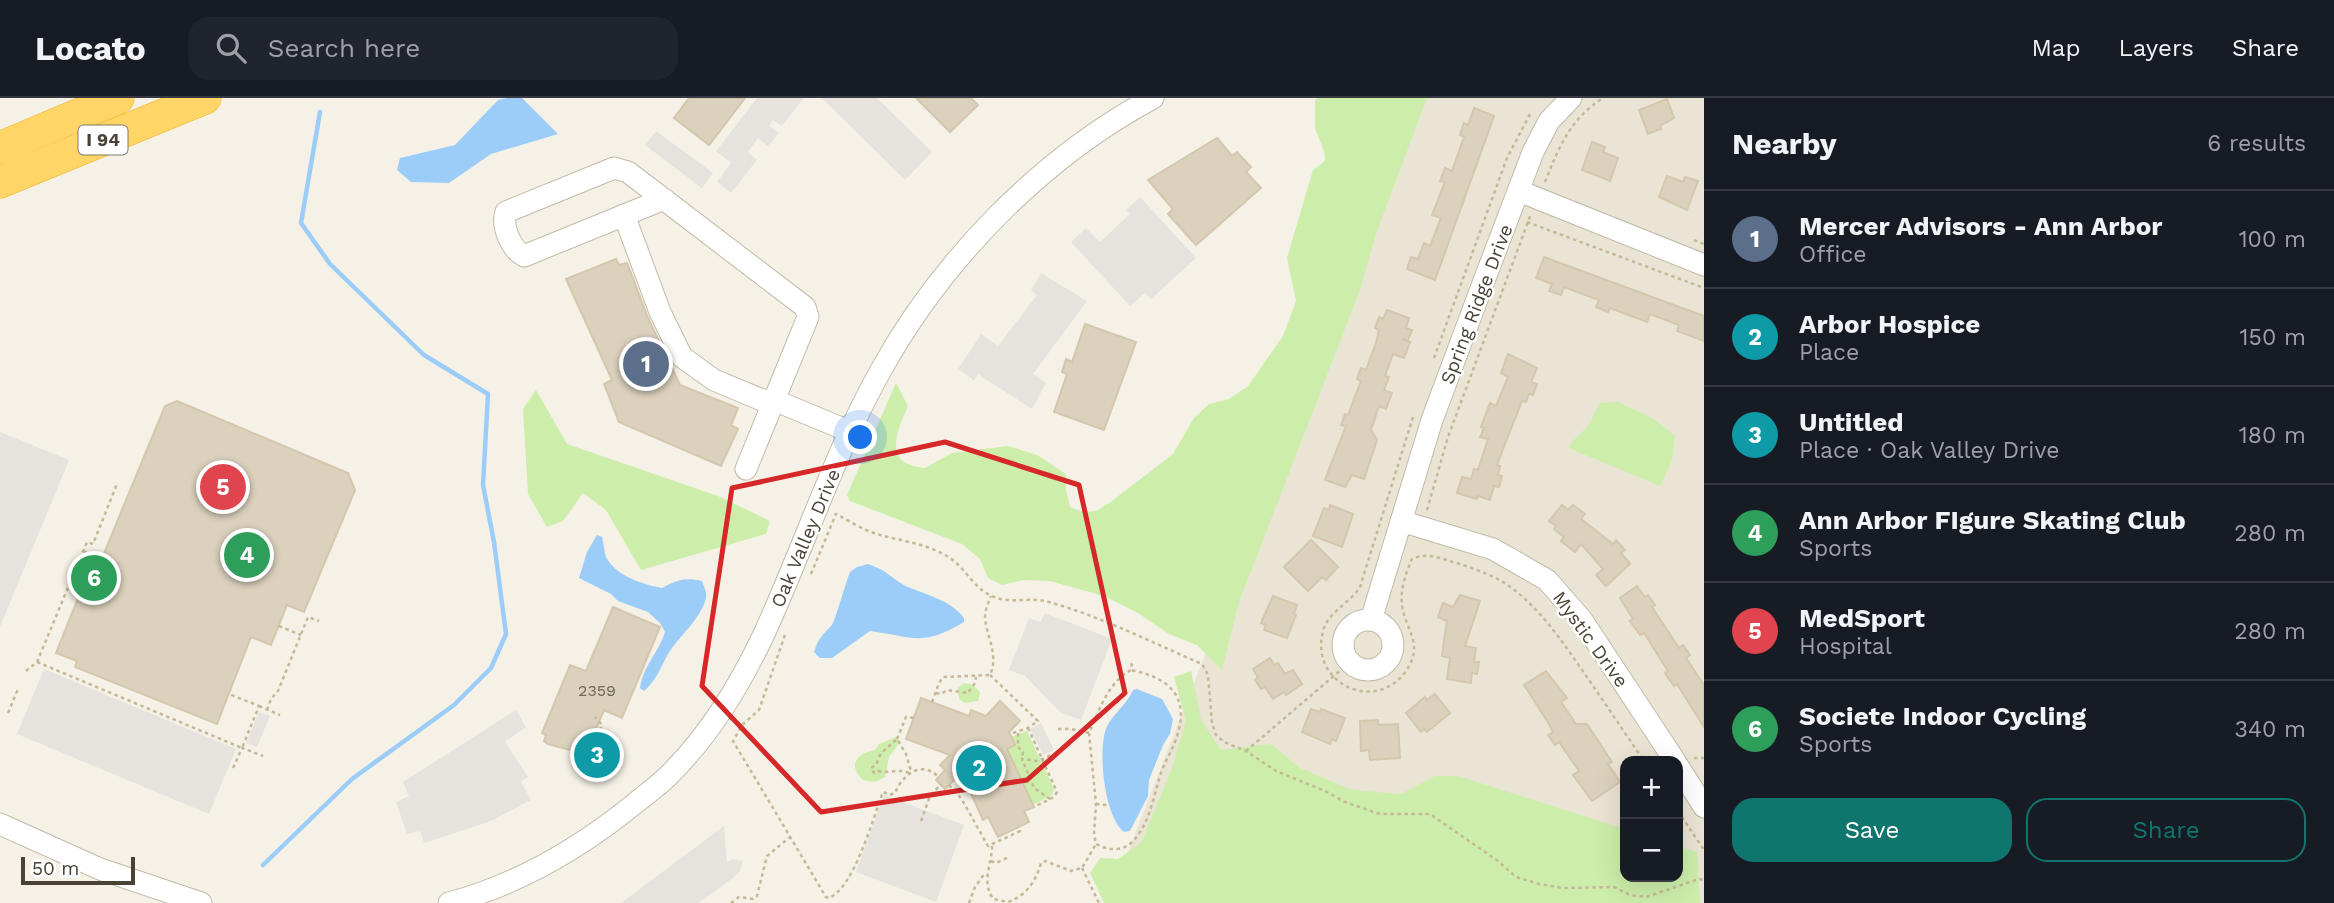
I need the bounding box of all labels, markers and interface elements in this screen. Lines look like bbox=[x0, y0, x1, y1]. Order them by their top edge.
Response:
search box bbox=[188, 17, 678, 80]
text: Locato bbox=[35, 29, 146, 68]
icon: search bbox=[212, 29, 250, 67]
text: Search here bbox=[268, 33, 420, 63]
text: Map bbox=[2032, 34, 2080, 62]
text: Layers bbox=[2118, 34, 2194, 62]
text: Share bbox=[2232, 34, 2299, 62]
road number: I 94 bbox=[78, 126, 128, 154]
text: Nearby bbox=[1732, 126, 1837, 161]
text: 6 results bbox=[2207, 130, 2306, 157]
text: Mercer Advisors - Ann Arbor bbox=[1799, 211, 2163, 241]
street label: Spring Ridge Drive bbox=[1435, 221, 1518, 387]
text: 1 bbox=[1750, 226, 1760, 253]
text: 100 m bbox=[2239, 226, 2306, 253]
text: Office bbox=[1799, 241, 1867, 268]
text: Arbor Hospice bbox=[1799, 309, 1980, 339]
text: 2 bbox=[1748, 324, 1762, 351]
text: 150 m bbox=[2240, 324, 2306, 351]
pin: 1 bbox=[623, 338, 669, 390]
text: Place bbox=[1799, 339, 1859, 366]
text: Untitled bbox=[1799, 407, 1904, 437]
your location bbox=[843, 420, 877, 454]
text: 3 bbox=[1748, 422, 1762, 449]
text: 180 m bbox=[2239, 422, 2306, 449]
text: Place · Oak Valley Drive bbox=[1799, 437, 2060, 464]
pin: 5 bbox=[200, 461, 246, 513]
street label: Oak Valley Drive bbox=[766, 465, 845, 611]
text: Ann Arbor FIgure Skating Club bbox=[1799, 505, 2186, 535]
text: 4 bbox=[1748, 520, 1762, 547]
text: 280 m bbox=[2234, 520, 2306, 547]
pin: 4 bbox=[224, 529, 270, 581]
text: Sports bbox=[1799, 535, 1872, 562]
pin: 6 bbox=[71, 552, 117, 604]
street label: Mystic Drive bbox=[1548, 587, 1633, 692]
text: MedSport bbox=[1799, 603, 1925, 633]
text: 5 bbox=[1748, 618, 1762, 645]
text: 280 m bbox=[2234, 618, 2306, 645]
text: Hospital bbox=[1799, 633, 1892, 660]
house number: 2359 bbox=[578, 681, 616, 700]
text: Societe Indoor Cycling bbox=[1799, 701, 2086, 731]
text: 6 bbox=[1748, 716, 1762, 743]
text: 340 m bbox=[2234, 716, 2306, 743]
pin: 3 bbox=[574, 729, 620, 781]
text: Sports bbox=[1799, 731, 1872, 758]
pin: 2 bbox=[956, 742, 1002, 794]
map controls bbox=[1620, 756, 1683, 882]
button: + bbox=[1620, 756, 1683, 819]
button: Save bbox=[1732, 798, 2012, 862]
button: Share bbox=[2026, 798, 2306, 862]
button: − bbox=[1620, 819, 1683, 882]
scale bar bbox=[21, 854, 135, 886]
text: 50 m bbox=[32, 857, 79, 880]

